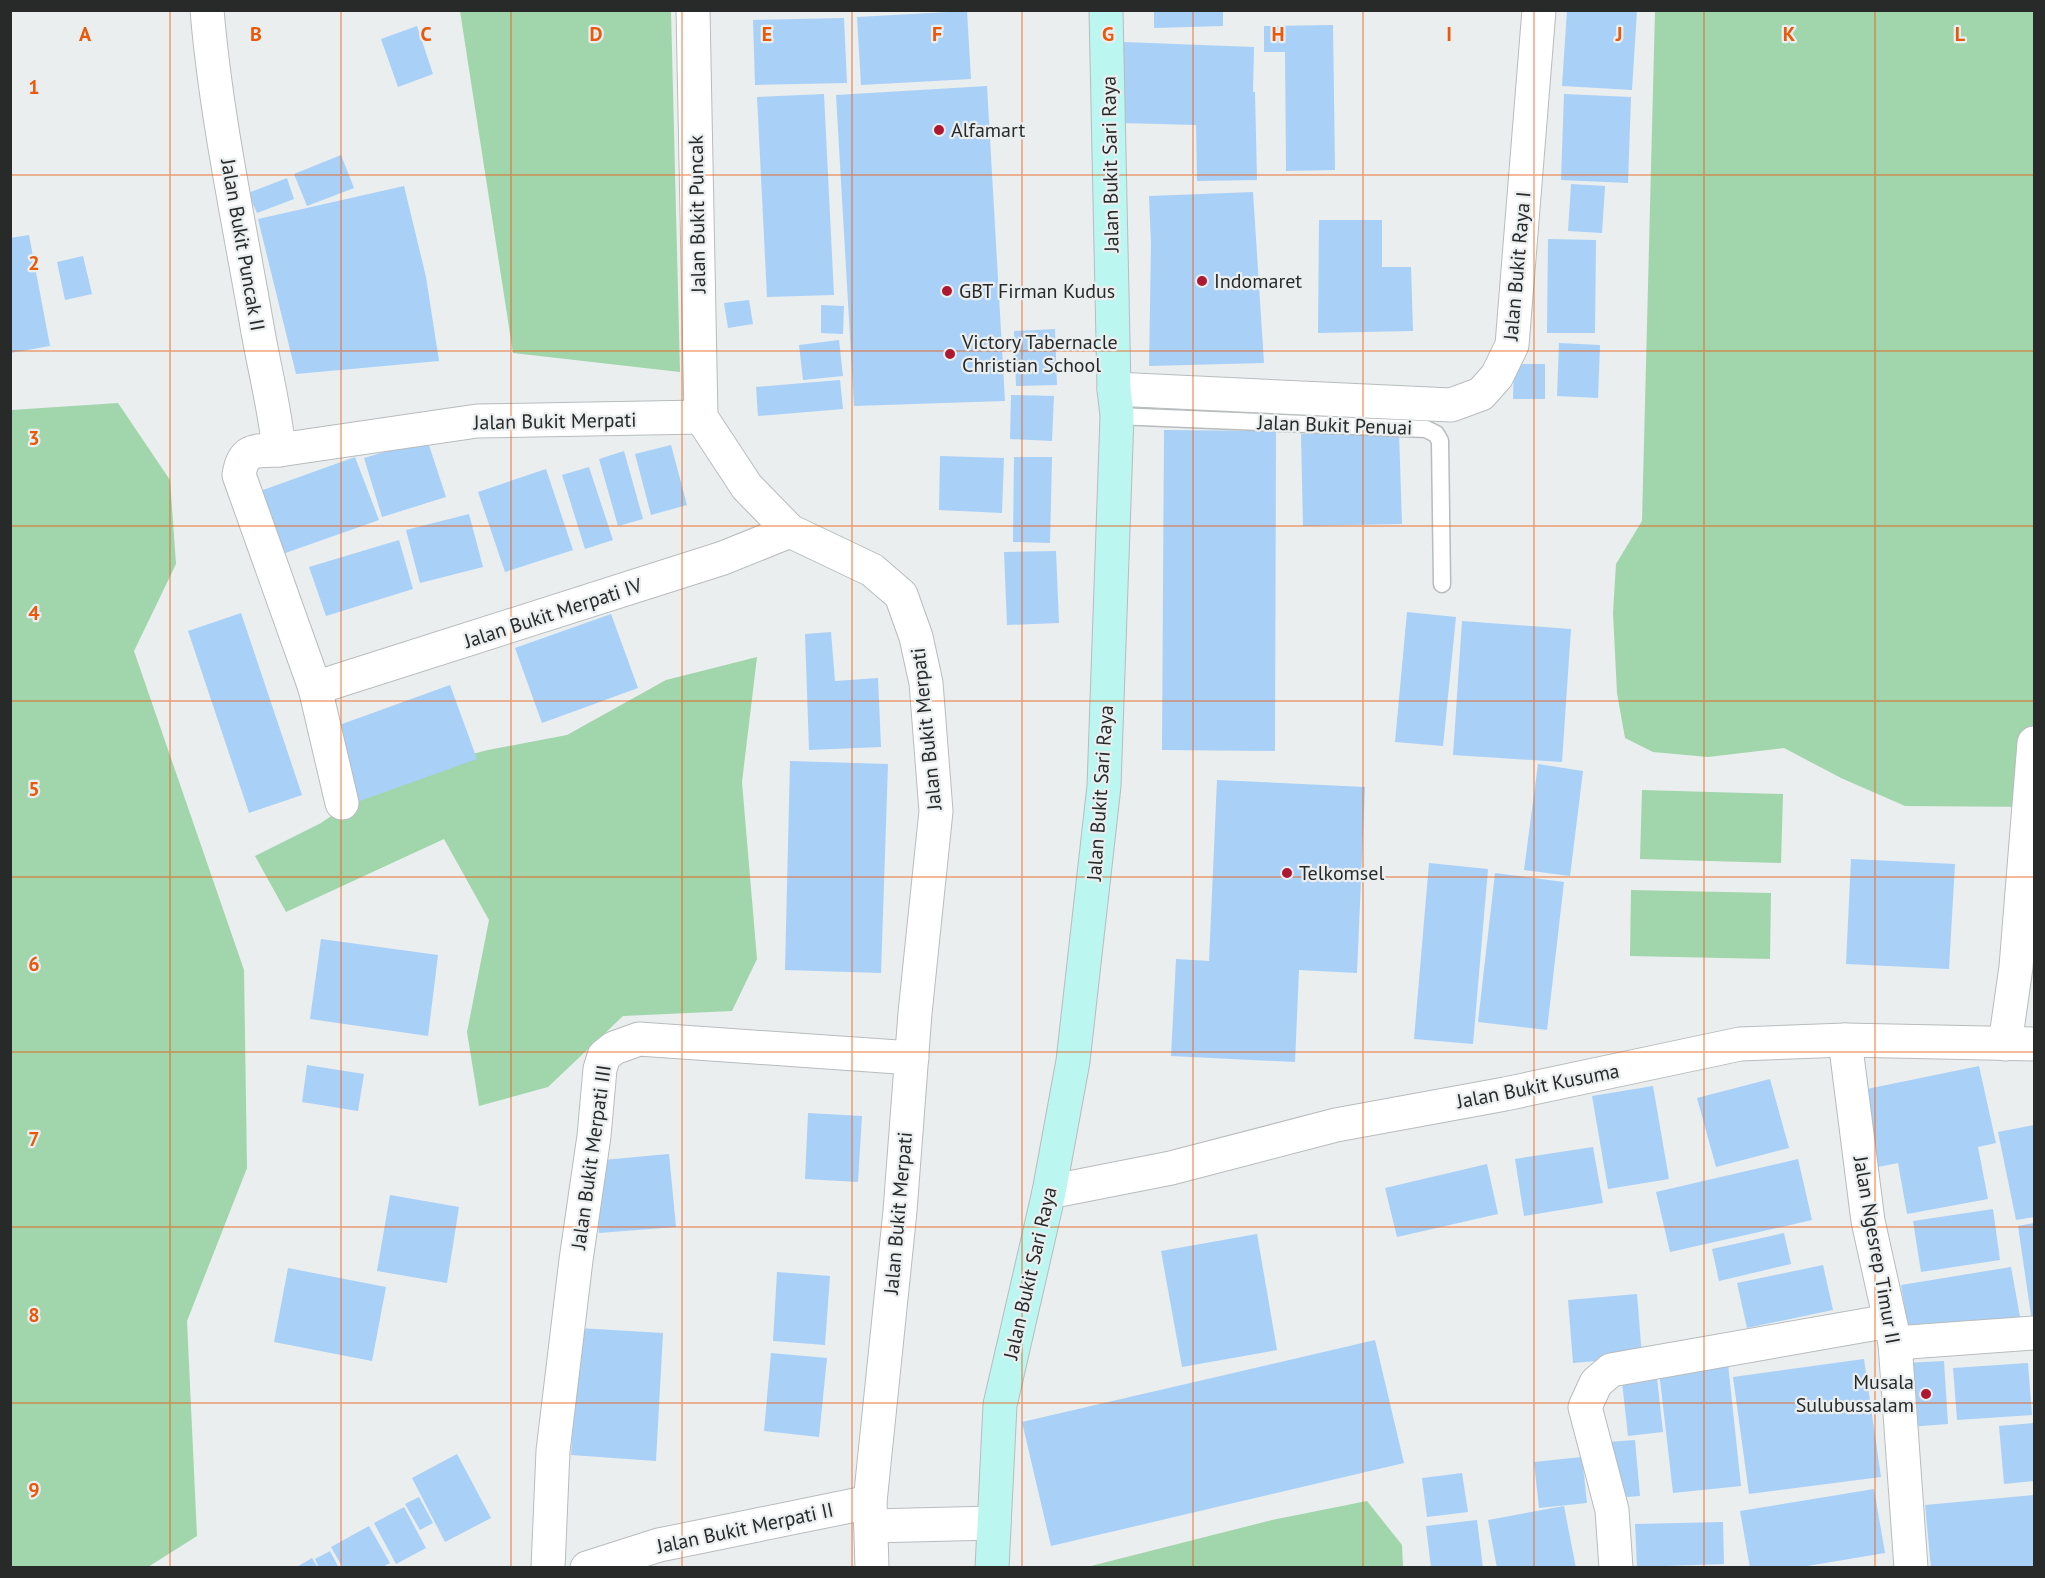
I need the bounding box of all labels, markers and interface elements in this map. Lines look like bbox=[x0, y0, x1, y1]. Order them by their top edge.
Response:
text: A bbox=[79, 21, 92, 47]
text: B bbox=[250, 21, 262, 47]
text: C bbox=[420, 21, 432, 47]
text: D bbox=[590, 21, 603, 47]
text: E bbox=[762, 21, 772, 47]
text: F bbox=[932, 21, 942, 47]
text: G bbox=[1102, 21, 1114, 47]
text: H bbox=[1271, 21, 1285, 47]
text: I bbox=[1446, 21, 1452, 47]
text: J bbox=[1615, 21, 1622, 47]
text: K bbox=[1783, 21, 1796, 47]
text: L bbox=[1955, 21, 1966, 47]
text: 1 bbox=[28, 74, 40, 100]
street label: Jalan Bukit Sari Raya bbox=[1095, 76, 1125, 253]
place label: Alfamart bbox=[951, 117, 1025, 143]
marker: Alfamart bbox=[932, 123, 946, 137]
street label: Jalan Bukit Puncak bbox=[683, 134, 711, 294]
street label: Jalan Bukit Puncak II bbox=[215, 156, 271, 333]
street label: Jalan Bukit Raya I bbox=[1497, 190, 1536, 343]
text: 2 bbox=[28, 250, 40, 276]
place label: Indomaret bbox=[1214, 268, 1302, 294]
marker: Indomaret bbox=[1195, 274, 1209, 288]
place label: GBT Firman Kudus bbox=[959, 278, 1115, 304]
marker: GBT Firman Kudus bbox=[940, 284, 954, 298]
place label: Victory Tabernacle Christian School bbox=[961, 329, 1118, 378]
marker: Victory Tabernacle Christian School bbox=[943, 347, 957, 361]
street label: Jalan Bukit Merpati bbox=[472, 407, 637, 435]
street label: Jalan Bukit Penuai bbox=[1256, 409, 1413, 441]
text: 3 bbox=[28, 425, 40, 451]
street label: Jalan Bukit Merpati IV bbox=[460, 572, 646, 654]
text: 4 bbox=[28, 600, 40, 626]
street label: Jalan Bukit Merpati bbox=[905, 647, 948, 812]
street label: Jalan Bukit Sari Raya bbox=[1081, 704, 1119, 883]
text: 5 bbox=[28, 776, 40, 802]
place label: Telkomsel bbox=[1299, 860, 1384, 886]
marker: Telkomsel bbox=[1280, 866, 1294, 880]
text: 6 bbox=[28, 951, 40, 977]
street label: Jalan Bukit Kusuma bbox=[1454, 1057, 1622, 1115]
street label: Jalan Bukit Merpati III bbox=[565, 1063, 617, 1252]
text: 7 bbox=[28, 1126, 40, 1152]
street label: Jalan Bukit Merpati bbox=[878, 1131, 918, 1296]
street label: Jalan Ngesrep Timur II bbox=[1847, 1153, 1906, 1346]
street label: Jalan Bukit Sari Raya bbox=[997, 1184, 1062, 1363]
text: 8 bbox=[28, 1302, 40, 1328]
place label: Musala Sulubussalam bbox=[1796, 1369, 1914, 1418]
marker: Musala Sulubussalam bbox=[1919, 1387, 1933, 1401]
text: 9 bbox=[28, 1477, 40, 1503]
street label: Jalan Bukit Merpati II bbox=[653, 1497, 836, 1560]

